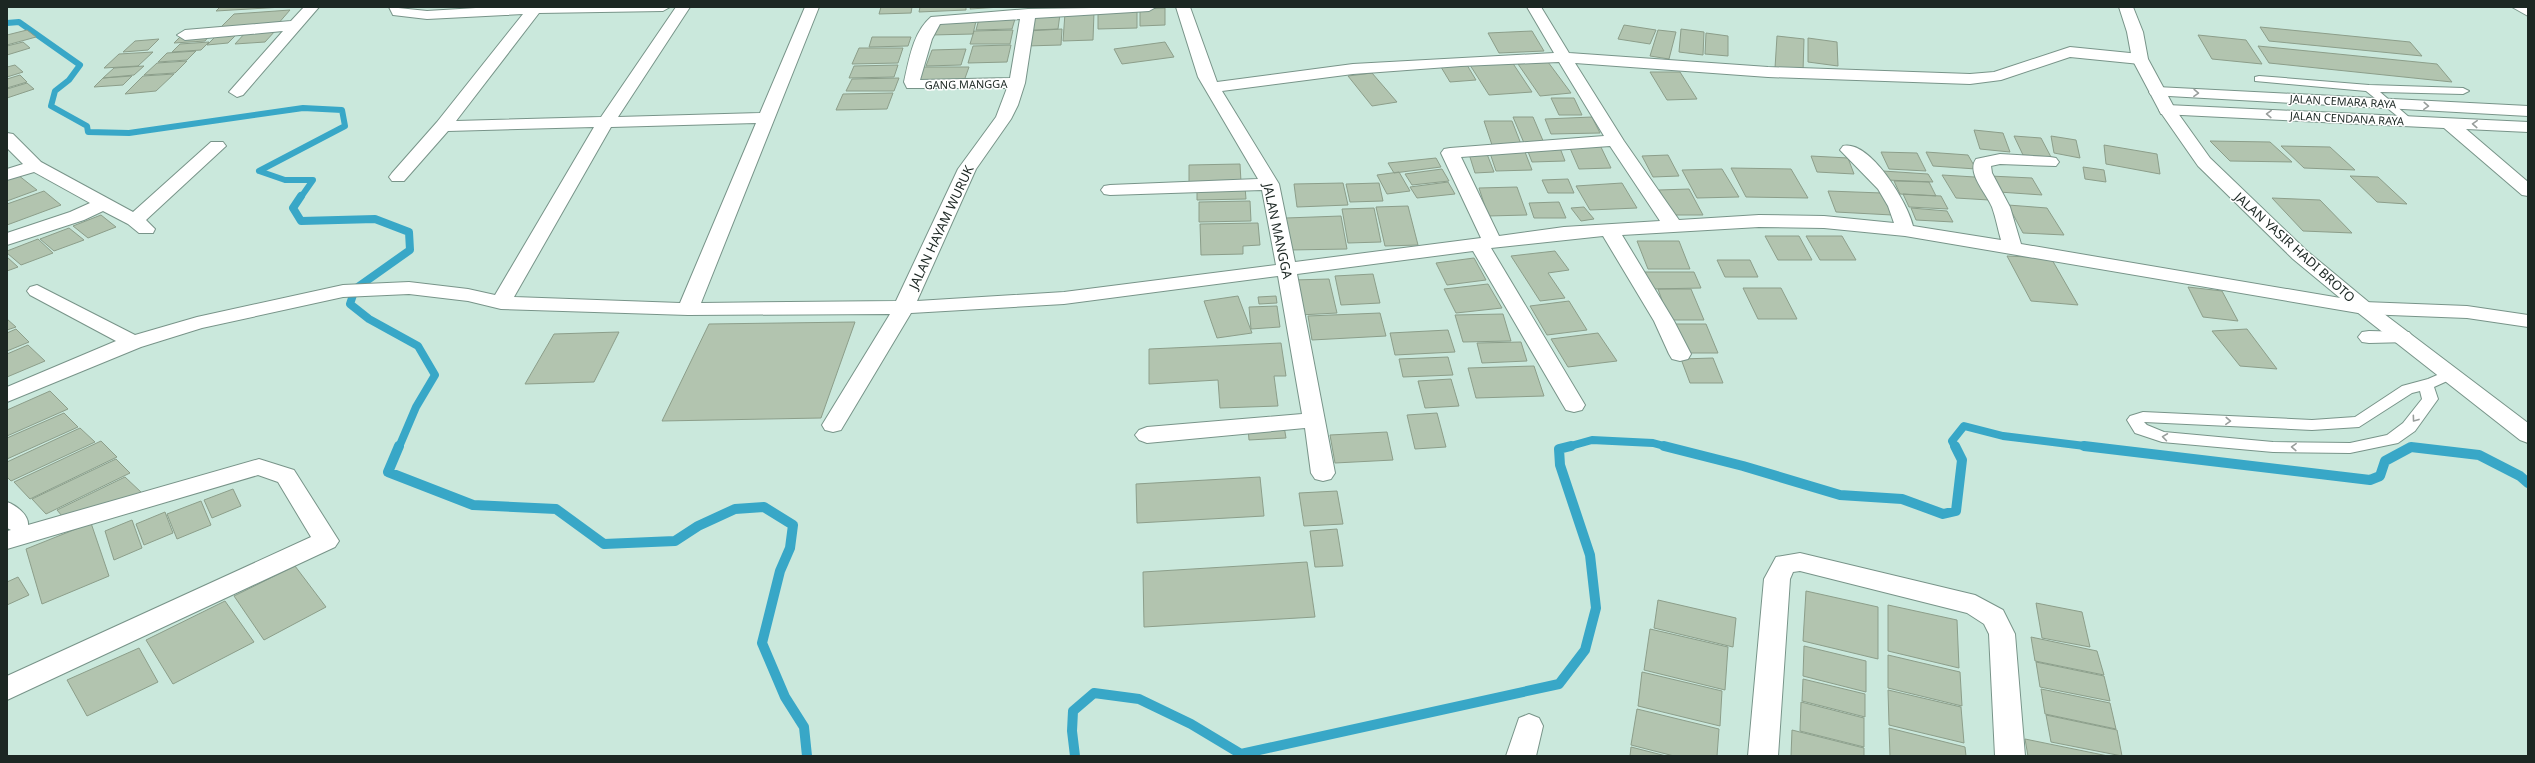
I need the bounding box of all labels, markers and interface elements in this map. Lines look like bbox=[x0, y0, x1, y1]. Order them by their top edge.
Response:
street label: GANG MANGGA bbox=[925, 76, 1008, 92]
one-way arrow bbox=[2193, 89, 2199, 98]
street label: JALAN CEMARA RAYA bbox=[2288, 91, 2398, 111]
one-way arrow bbox=[2423, 101, 2429, 110]
street label: JALAN CENDANA RAYA bbox=[2288, 107, 2405, 129]
one-way arrow bbox=[2266, 110, 2272, 119]
one-way arrow bbox=[2472, 119, 2478, 128]
street label: JALAN HAYAM WURUK bbox=[904, 161, 978, 294]
street label: JALAN MANGGA bbox=[1259, 180, 1297, 281]
street label: JALAN YASIR HADI BROTO bbox=[2229, 187, 2359, 306]
one-way arrow bbox=[2413, 414, 2420, 421]
one-way arrow bbox=[2225, 417, 2231, 426]
one-way arrow bbox=[2162, 433, 2168, 442]
one-way arrow bbox=[2291, 443, 2297, 451]

